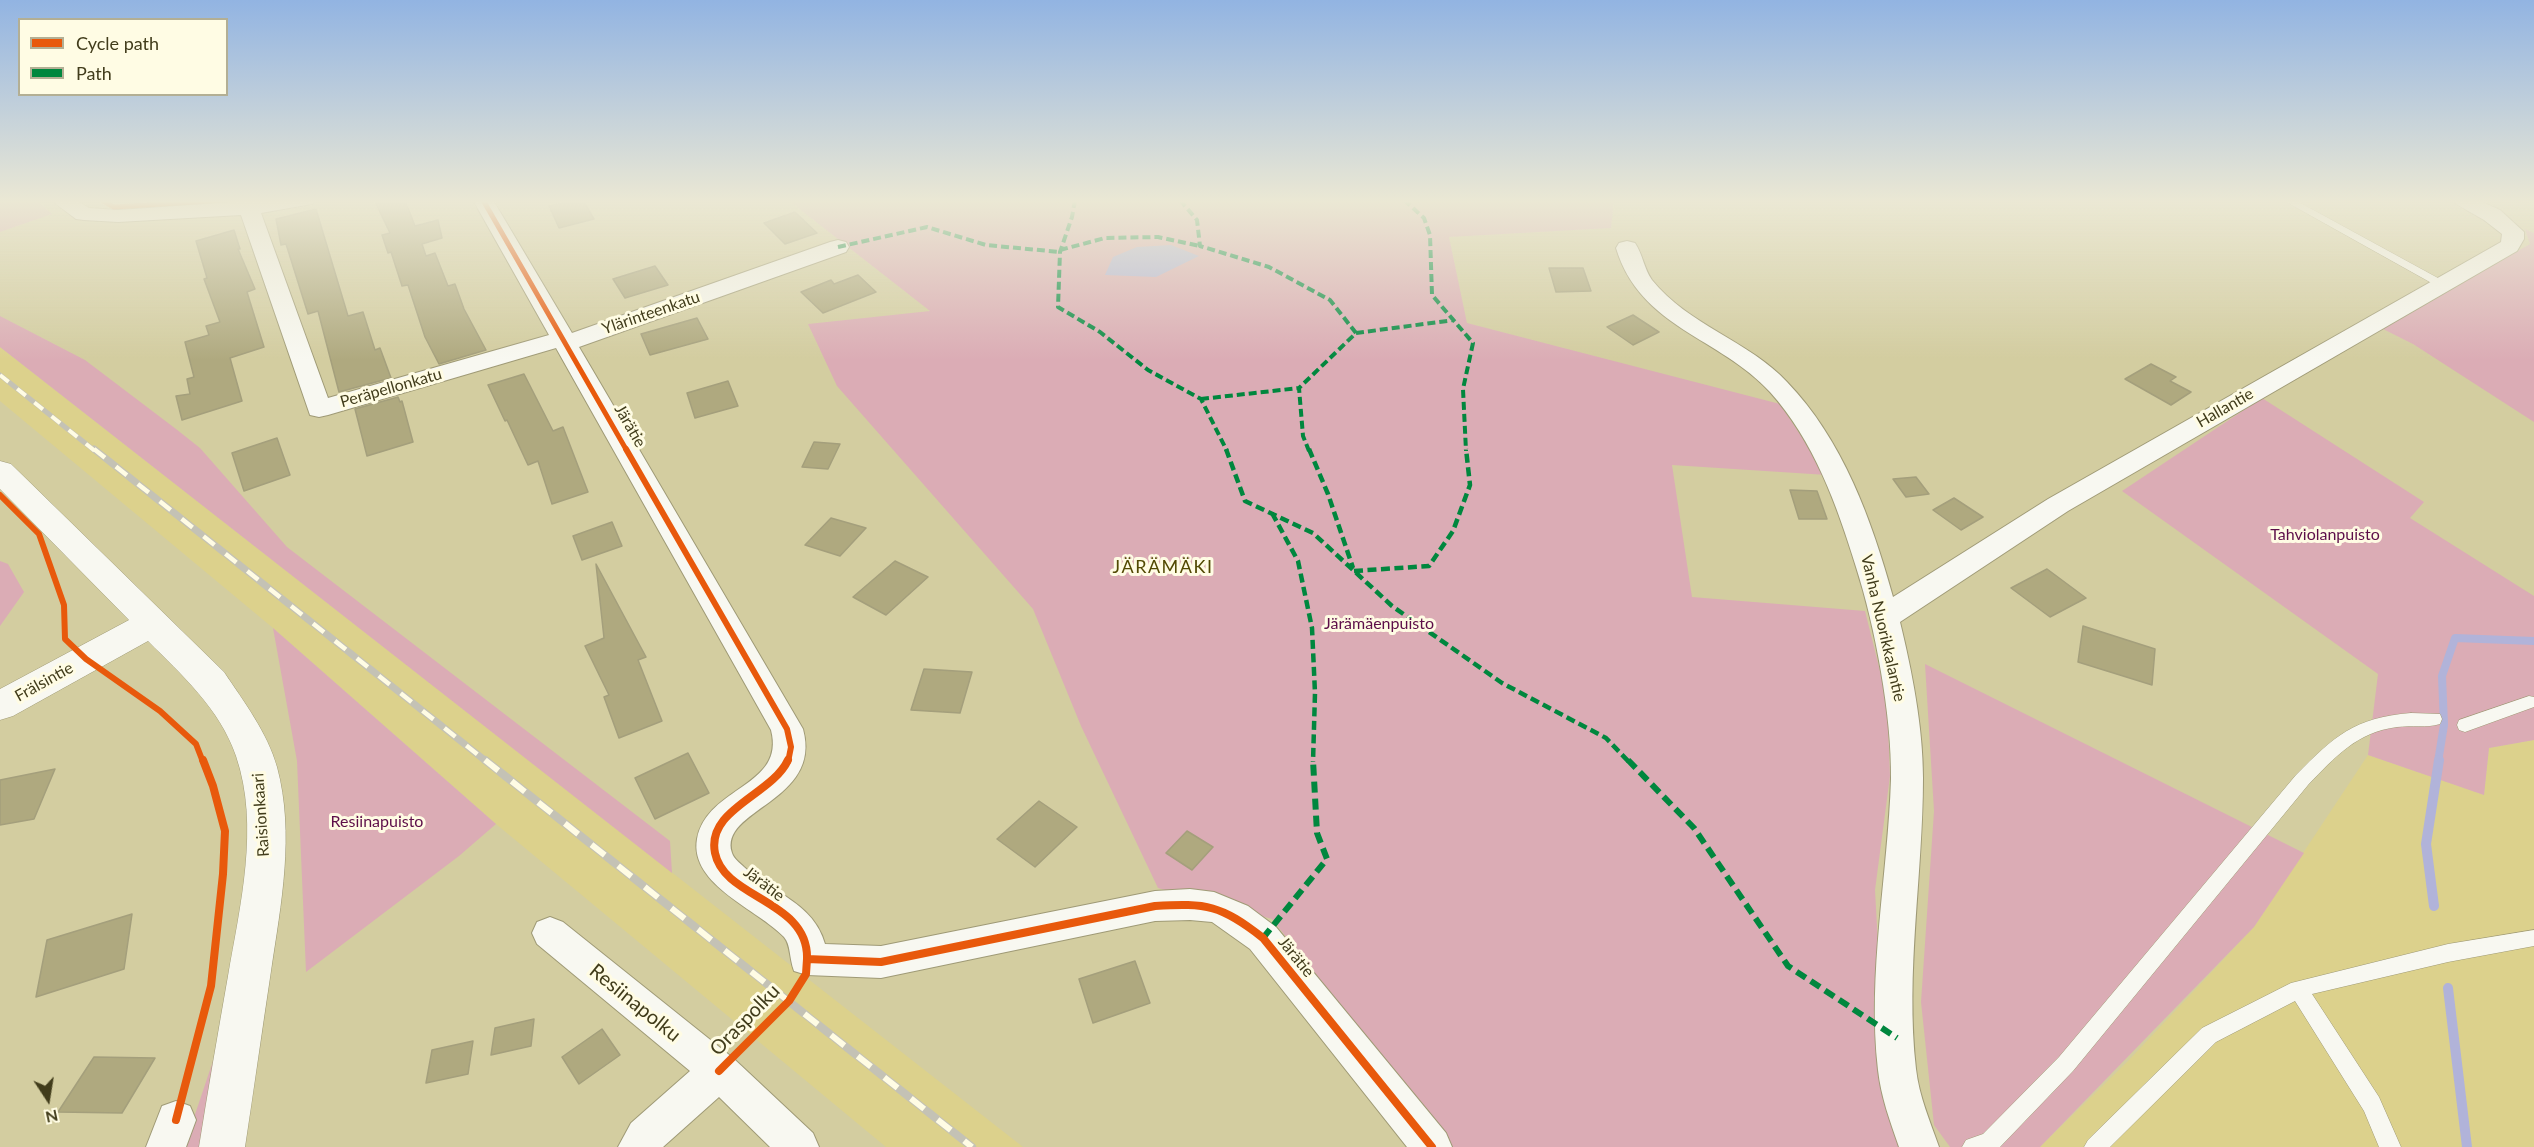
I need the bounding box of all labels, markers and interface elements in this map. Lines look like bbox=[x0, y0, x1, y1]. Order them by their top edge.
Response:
legend bbox=[18, 18, 228, 96]
text: Cycle path bbox=[76, 32, 159, 54]
text: Path bbox=[76, 62, 112, 84]
street label: Ylärinteenkatu bbox=[600, 287, 702, 339]
street label: Peräpellonkatu bbox=[338, 364, 444, 412]
street label: Hallantie bbox=[2193, 384, 2257, 432]
street label: Järätie bbox=[610, 401, 650, 451]
park label: Tahviolanpuisto bbox=[2270, 525, 2380, 545]
street label: Vanha Nuorikkalantie bbox=[1857, 553, 1909, 703]
district label: JÄRÄMÄKI bbox=[1113, 556, 1213, 578]
park label: Järämäenpuisto bbox=[1324, 614, 1434, 634]
street label: Frälsintie bbox=[12, 658, 76, 706]
street label: Raisionkaari bbox=[248, 772, 274, 858]
park label: Resiinapuisto bbox=[331, 812, 423, 832]
street label: Järätie bbox=[740, 862, 788, 906]
street label: Järätie bbox=[1274, 933, 1318, 981]
street label: Resiinapolku bbox=[585, 959, 685, 1047]
street label: Oraspolku bbox=[705, 979, 785, 1061]
north arrow bbox=[18, 1069, 78, 1129]
text: N bbox=[44, 1107, 60, 1128]

